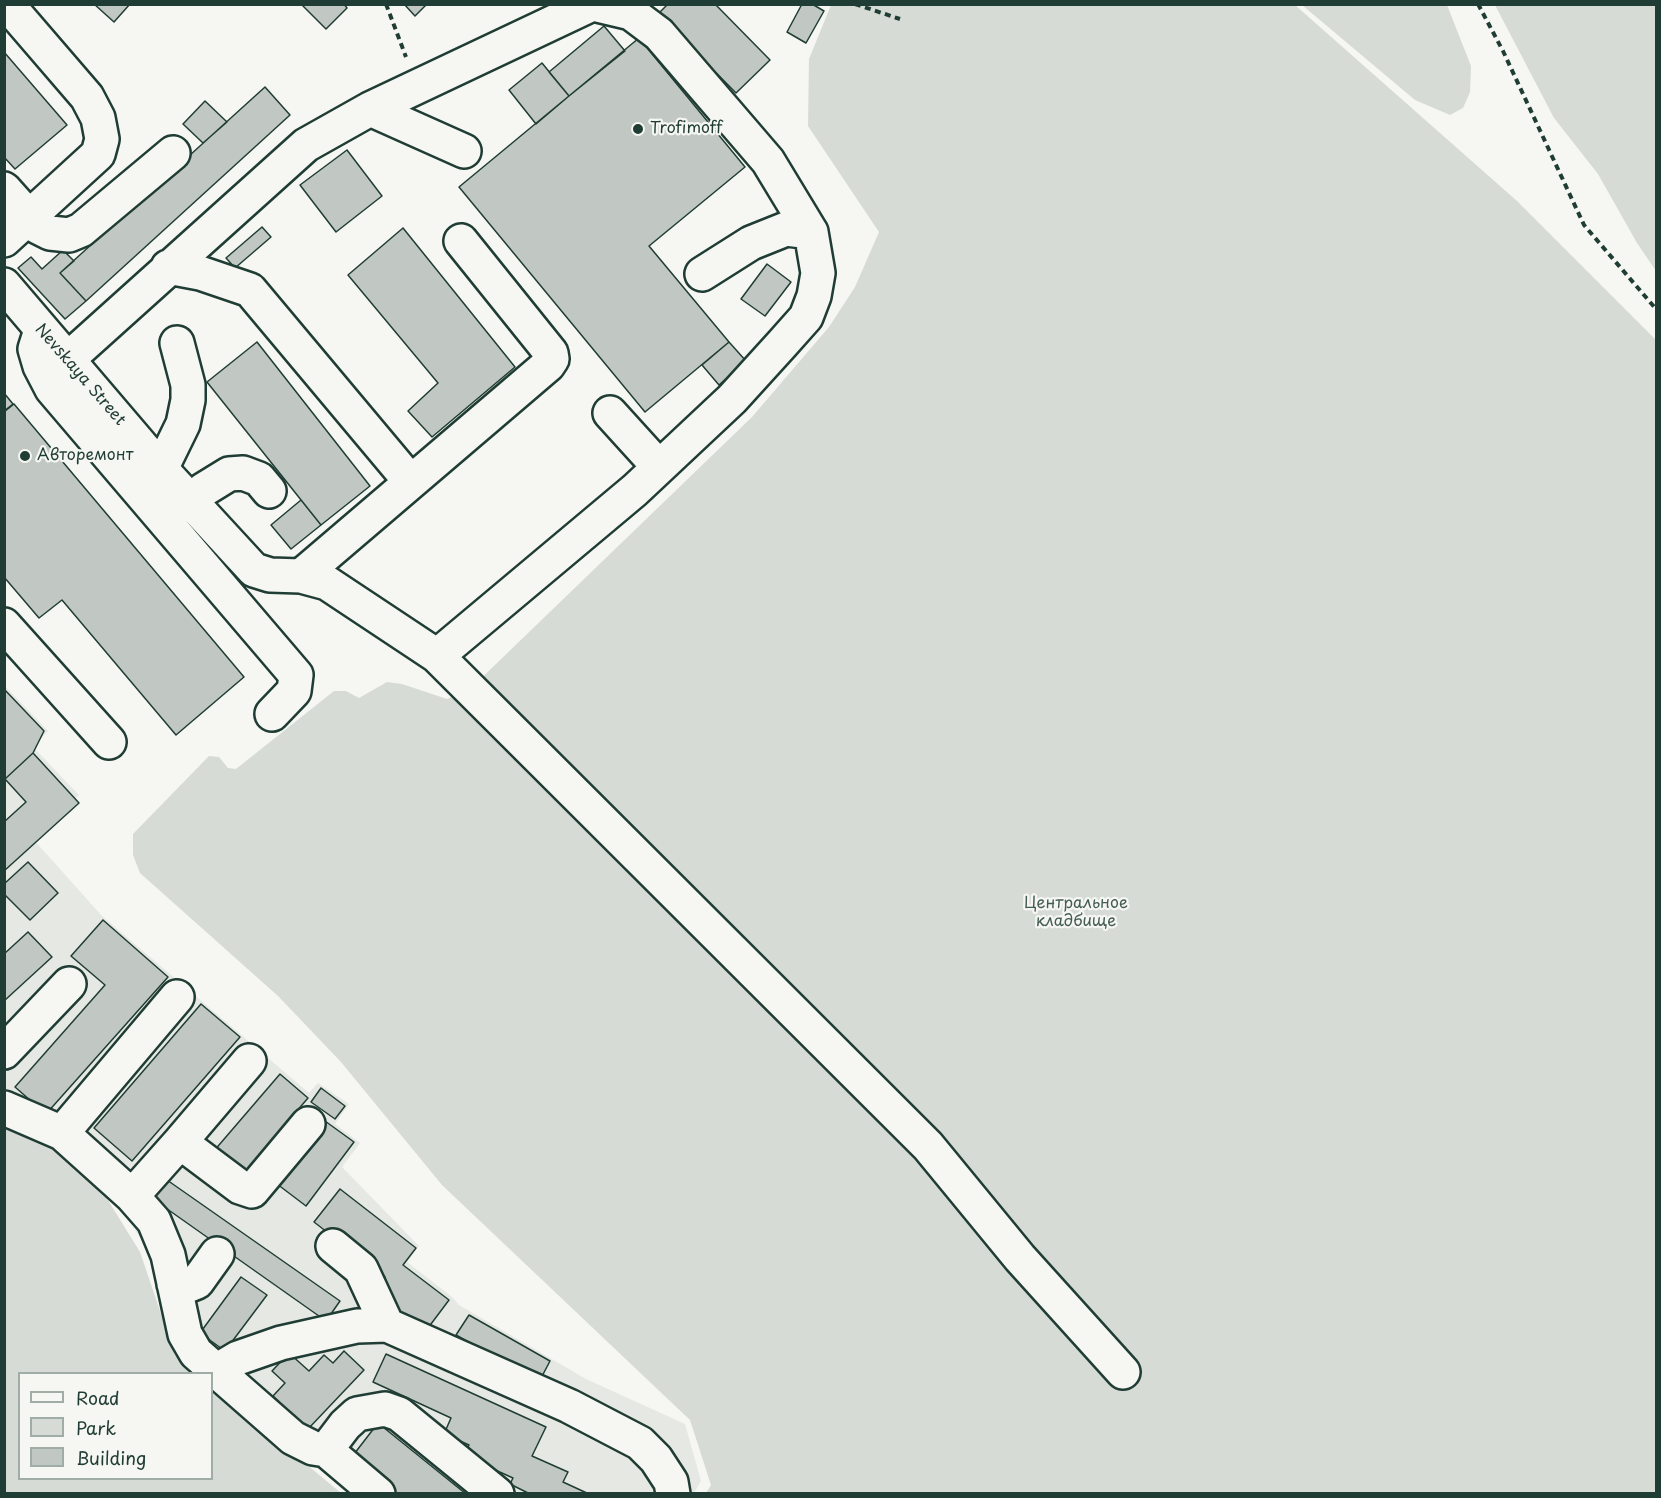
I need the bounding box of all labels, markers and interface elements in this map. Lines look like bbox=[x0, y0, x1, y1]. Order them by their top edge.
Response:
place label: Trofimoff bbox=[650, 119, 722, 139]
marker: Trofimoff bbox=[631, 122, 645, 136]
street label: Nevskaya Street bbox=[31, 320, 129, 430]
place label: Авторемонт bbox=[37, 446, 133, 466]
marker: Авторемонт bbox=[18, 449, 32, 463]
park label: Центральное кладбище bbox=[1024, 894, 1128, 932]
legend bbox=[18, 1372, 213, 1480]
text: Road bbox=[76, 1384, 120, 1411]
text: Park bbox=[76, 1414, 116, 1441]
text: Building bbox=[76, 1444, 146, 1471]

